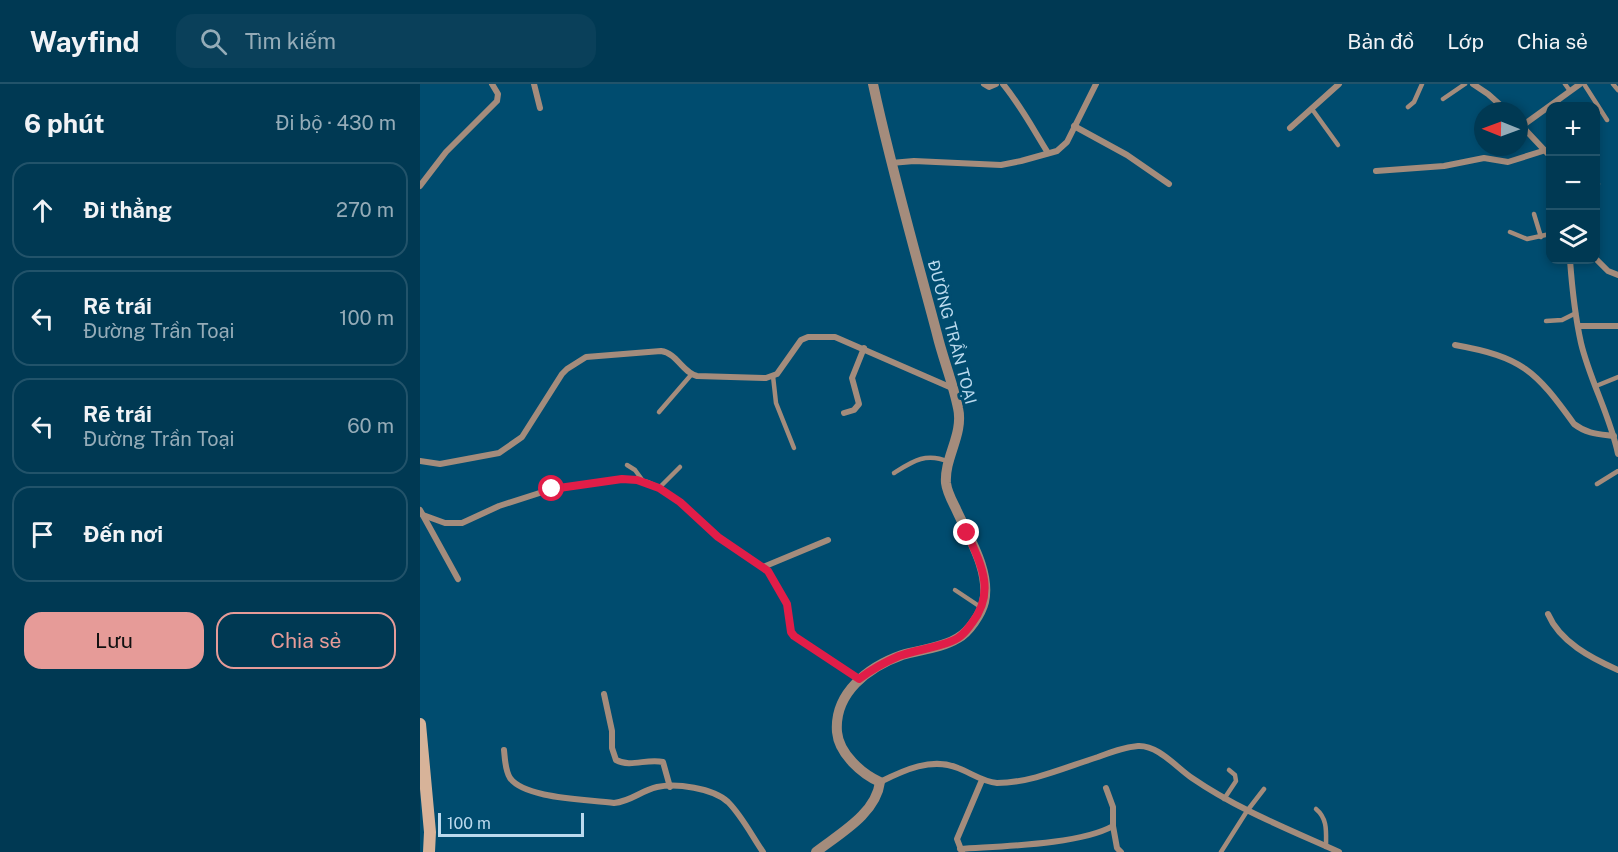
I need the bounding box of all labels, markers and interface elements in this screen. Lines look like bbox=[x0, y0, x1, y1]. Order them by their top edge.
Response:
search box bbox=[176, 14, 596, 68]
text: Wayfind bbox=[30, 25, 140, 58]
icon: search bbox=[197, 25, 230, 58]
text: Tìm kiếm bbox=[245, 28, 336, 54]
text: Bản đồ bbox=[1347, 29, 1414, 54]
text: Lớp bbox=[1447, 29, 1484, 54]
text: Chia sẻ bbox=[1517, 29, 1588, 54]
north arrow bbox=[1474, 102, 1528, 156]
map controls bbox=[1546, 102, 1600, 264]
button: + bbox=[1546, 102, 1600, 156]
text: 6 phút bbox=[24, 108, 105, 139]
text: Đi bộ · 430 m bbox=[275, 111, 396, 135]
button: − bbox=[1546, 156, 1600, 210]
icon: ahead bbox=[26, 194, 59, 227]
text: Đi thẳng bbox=[83, 197, 172, 223]
text: 270 m bbox=[336, 198, 394, 222]
button: layers bbox=[1546, 210, 1600, 264]
street label: ĐƯỜNG TRẦN TOẠI bbox=[924, 257, 982, 406]
text: Rẽ trái bbox=[83, 293, 152, 319]
icon: left bbox=[26, 302, 59, 335]
text: 100 m bbox=[339, 306, 394, 330]
text: Đường Trần Toại bbox=[83, 319, 234, 343]
text: Rẽ trái bbox=[83, 401, 152, 427]
icon: left bbox=[26, 410, 59, 443]
text: 60 m bbox=[347, 414, 394, 438]
text: Đường Trần Toại bbox=[83, 427, 234, 451]
route start bbox=[538, 475, 564, 501]
icon: arrive bbox=[26, 518, 59, 551]
route end bbox=[953, 519, 979, 545]
text: Đến nơi bbox=[83, 521, 163, 547]
button: Lưu bbox=[24, 612, 204, 669]
button: Chia sẻ bbox=[216, 612, 396, 669]
scale bar bbox=[438, 810, 584, 838]
text: 100 m bbox=[447, 814, 491, 833]

